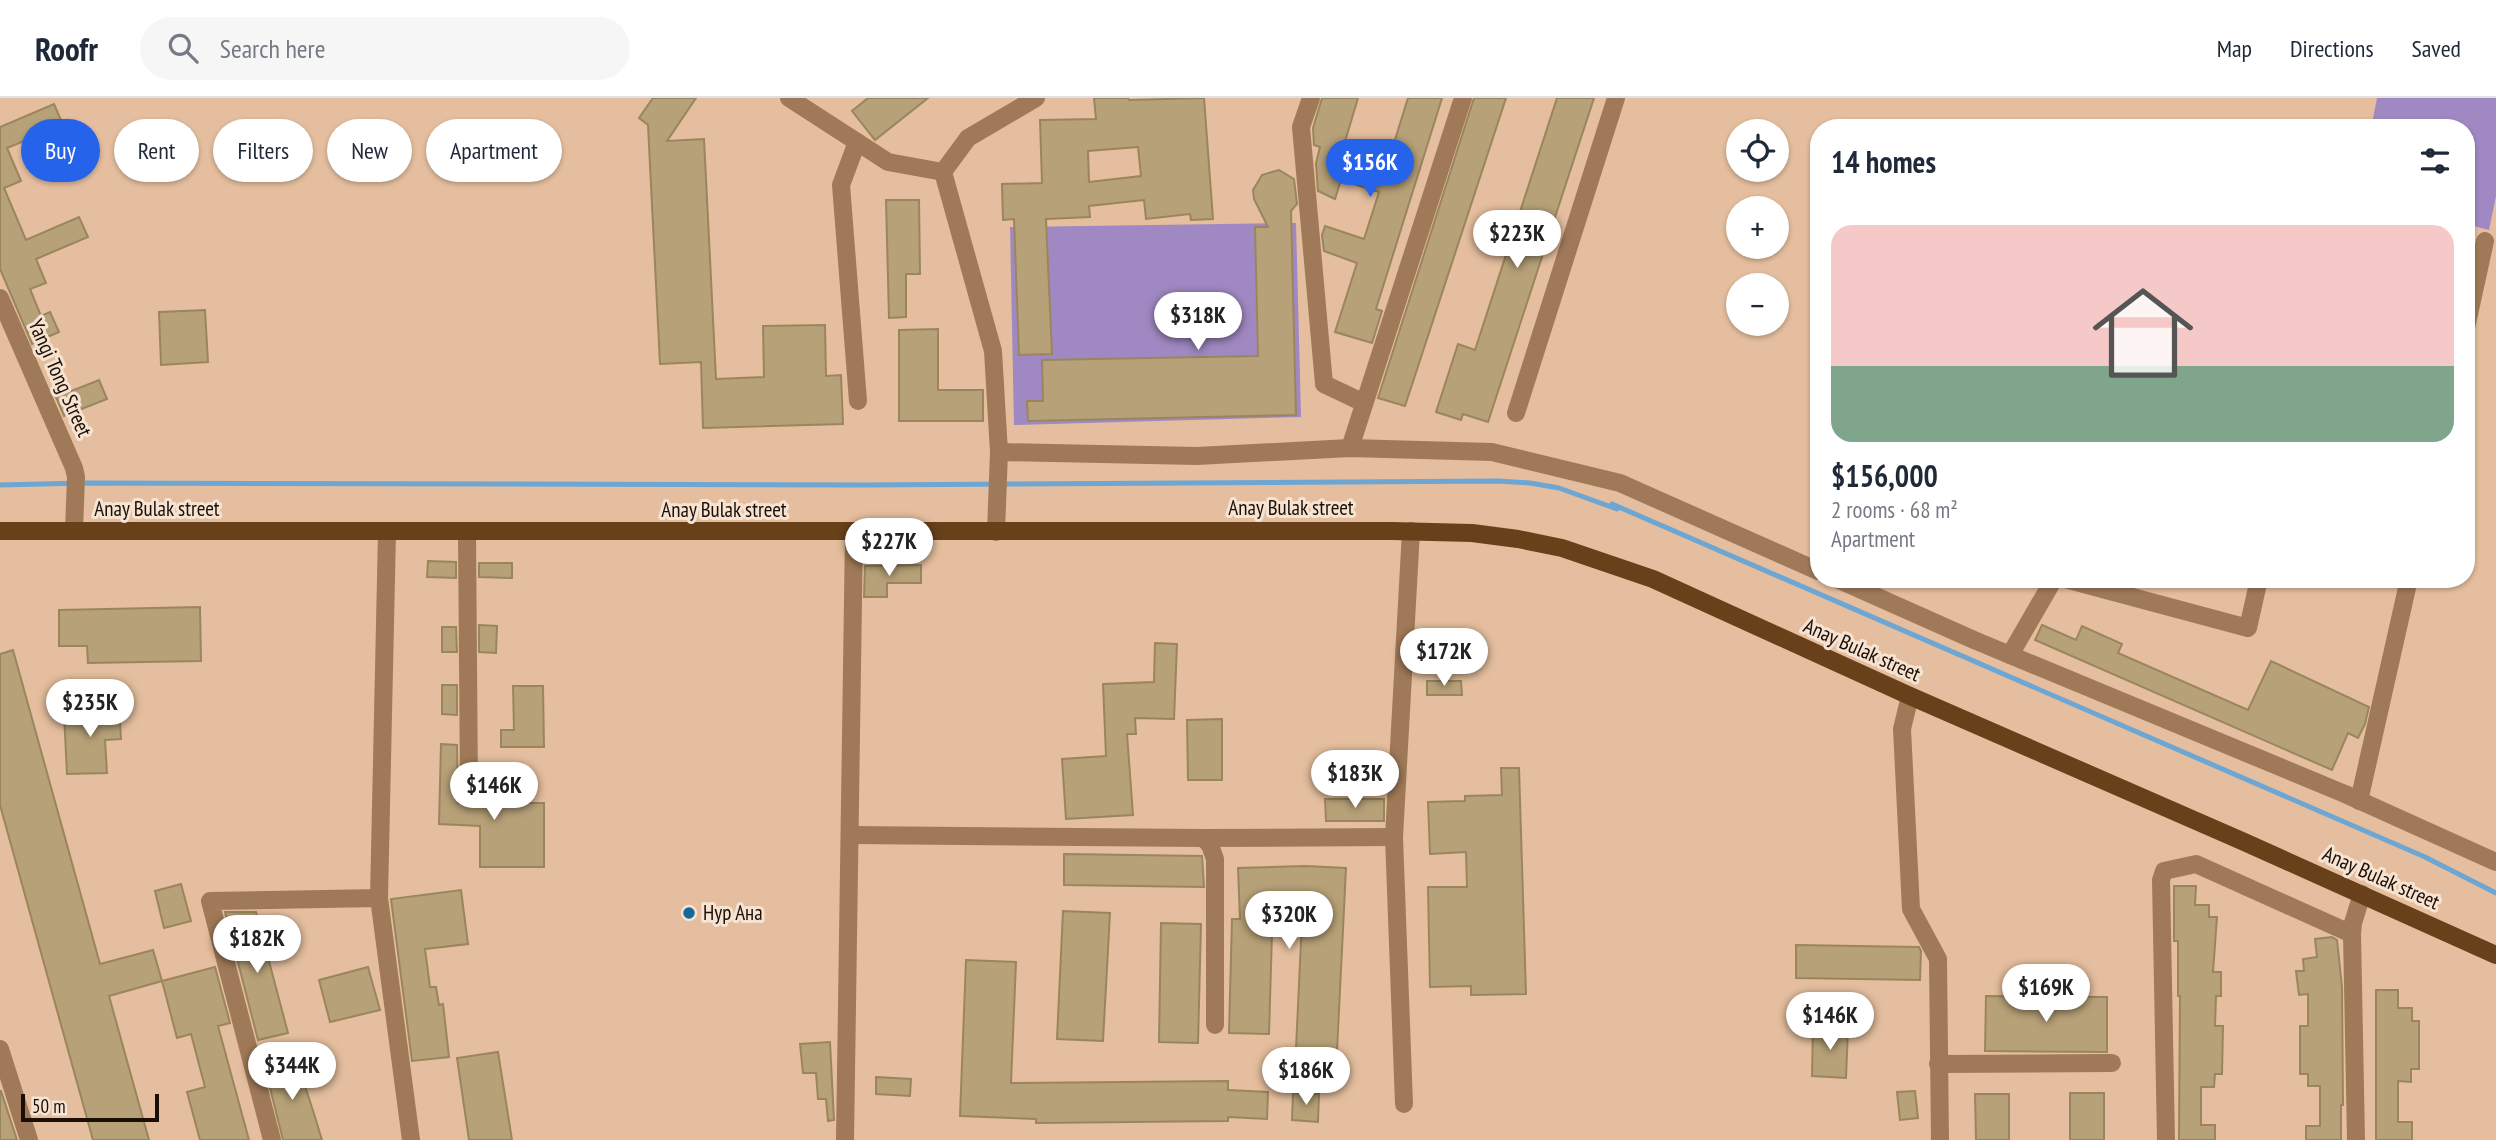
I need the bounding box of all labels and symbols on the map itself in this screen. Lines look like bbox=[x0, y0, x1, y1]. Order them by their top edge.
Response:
pin: $156K bbox=[1321, 140, 1419, 199]
pin: $223K bbox=[1468, 211, 1566, 270]
pin: $318K bbox=[1149, 292, 1247, 352]
street label: Yangi Tong Street bbox=[22, 315, 99, 441]
street label: Anay Bulak street bbox=[1228, 494, 1354, 521]
street label: Anay Bulak street bbox=[94, 495, 220, 522]
street label: Anay Bulak street bbox=[661, 496, 787, 523]
pin: $227K bbox=[840, 518, 938, 578]
street label: Anay Bulak street bbox=[1799, 612, 1925, 687]
pin: $172K bbox=[1395, 628, 1493, 688]
pin: $235K bbox=[41, 680, 139, 739]
pin: $183K bbox=[1306, 750, 1404, 810]
pin: $146K bbox=[445, 762, 543, 822]
street label: Anay Bulak street bbox=[2318, 840, 2444, 915]
pin: $320K bbox=[1240, 892, 1338, 951]
place label: Нур Ана bbox=[703, 899, 763, 926]
marker: Нур Ана bbox=[681, 905, 697, 921]
pin: $182K bbox=[208, 916, 306, 975]
pin: $169K bbox=[1997, 964, 2095, 1024]
pin: $146K bbox=[1781, 992, 1879, 1052]
pin: $344K bbox=[243, 1042, 341, 1102]
pin: $186K bbox=[1257, 1048, 1355, 1107]
scale bar bbox=[21, 1091, 159, 1123]

